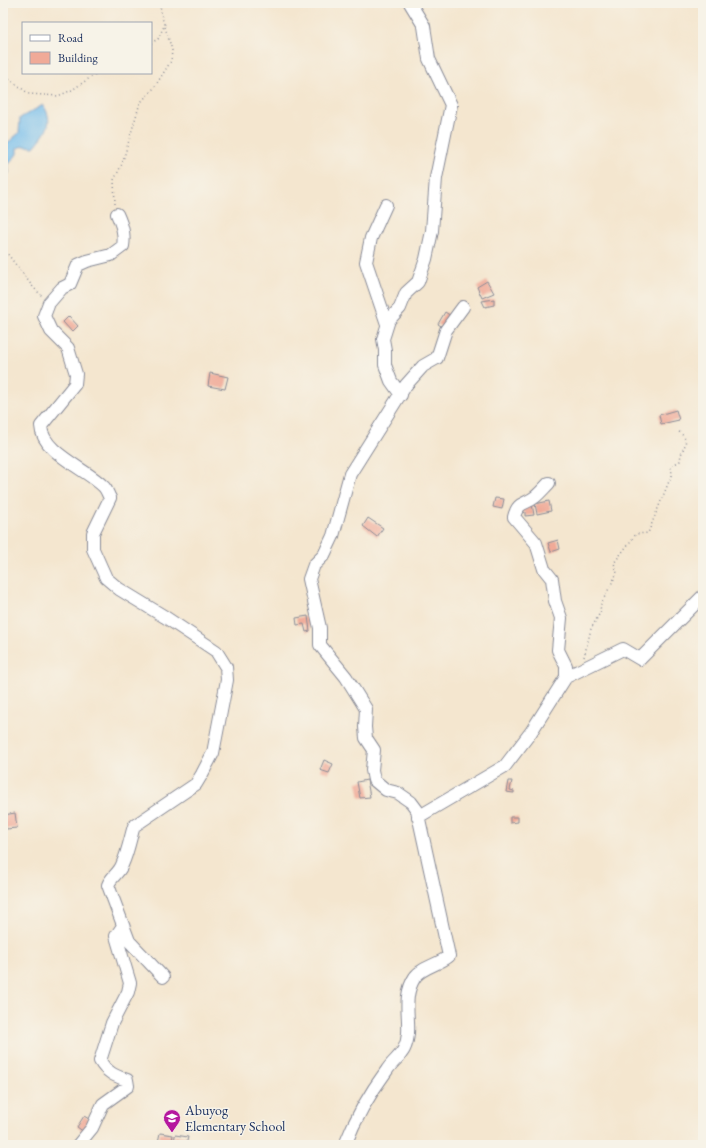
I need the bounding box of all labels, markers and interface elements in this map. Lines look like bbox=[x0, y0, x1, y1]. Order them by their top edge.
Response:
legend bbox=[22, 22, 152, 74]
text: Road bbox=[58, 30, 84, 46]
text: Building bbox=[58, 50, 99, 66]
place label: Abuyog Elementary School bbox=[184, 1101, 286, 1135]
school or university icon: Abuyog Elementary School bbox=[162, 1108, 182, 1133]

